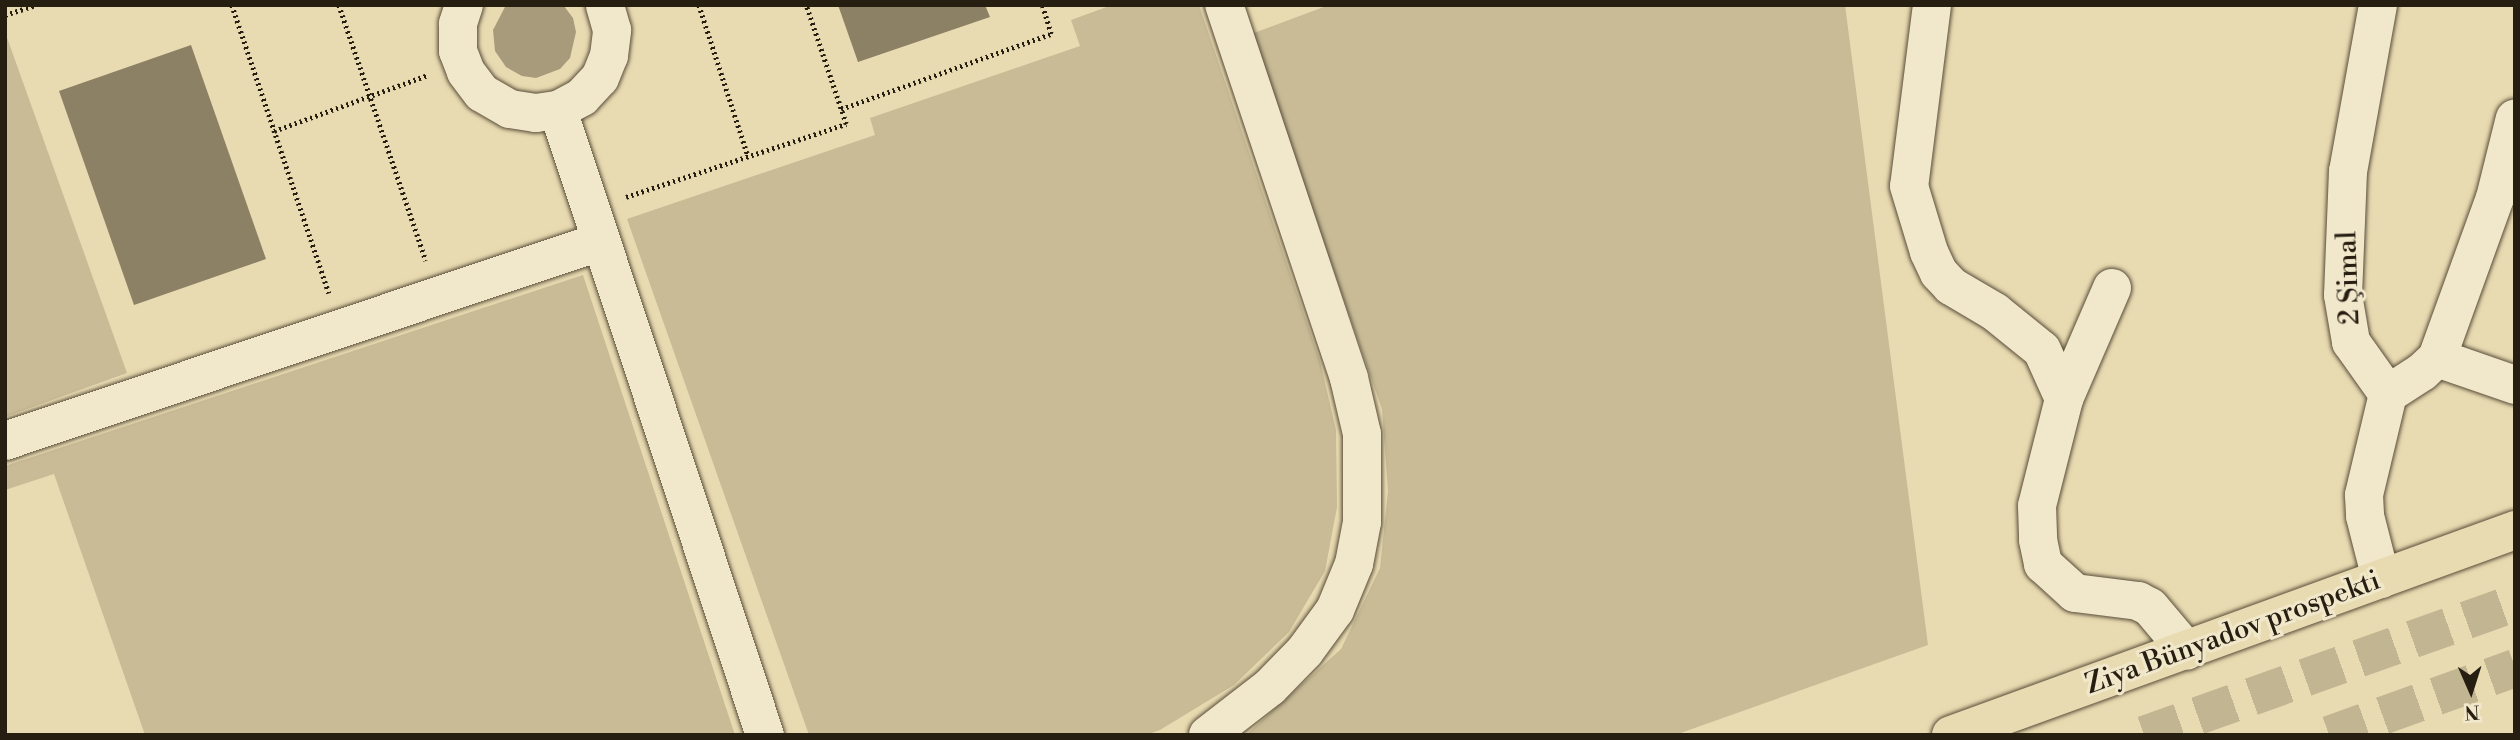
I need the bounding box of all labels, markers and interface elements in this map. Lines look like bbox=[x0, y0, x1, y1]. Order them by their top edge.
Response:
street label: 2 Şimal bbox=[2331, 230, 2367, 326]
street label: Ziya Bünyadov prospekti bbox=[2081, 564, 2385, 702]
north arrow bbox=[2436, 656, 2506, 726]
text: N bbox=[2464, 700, 2480, 724]

